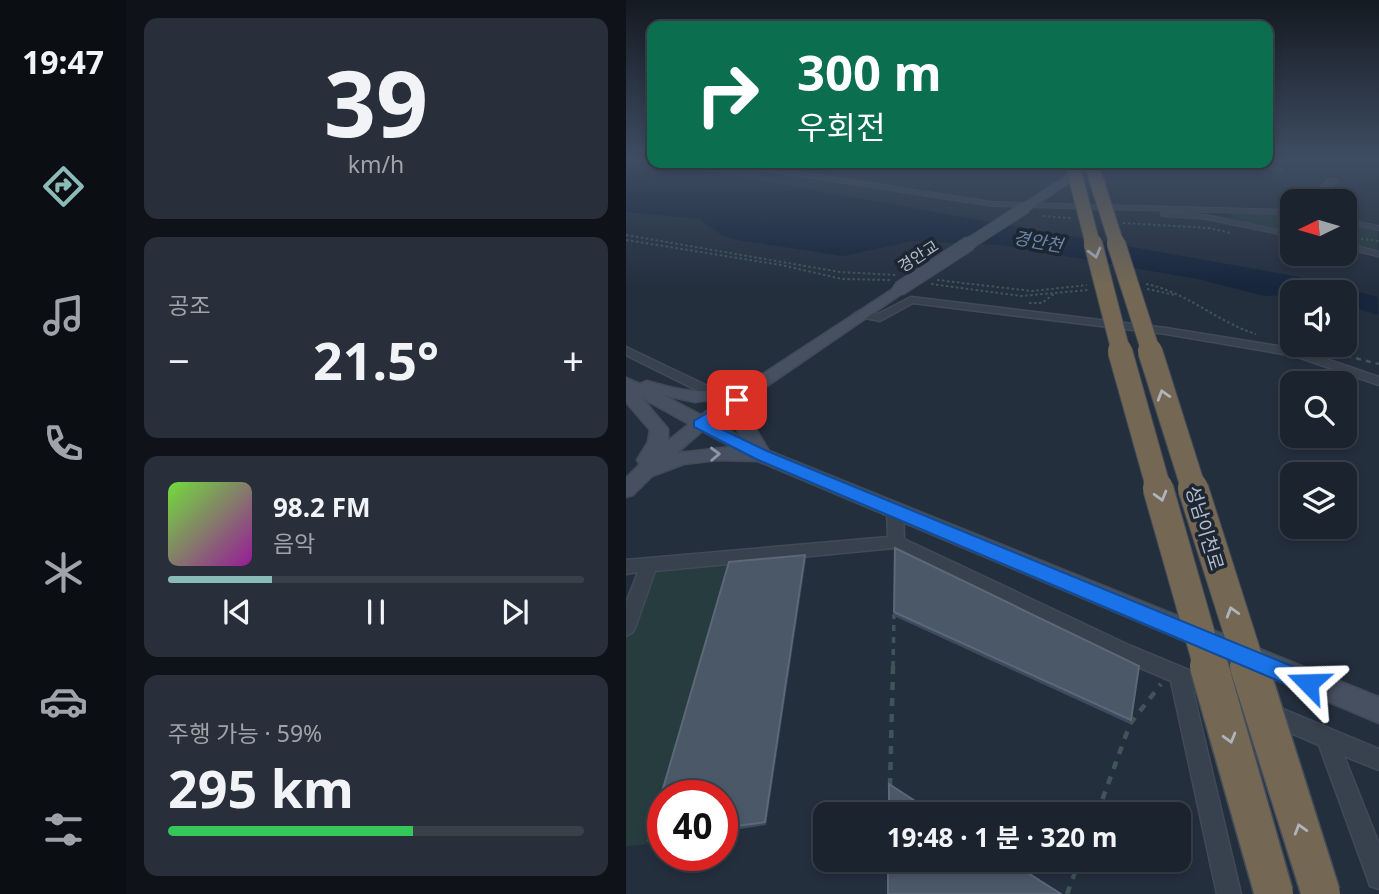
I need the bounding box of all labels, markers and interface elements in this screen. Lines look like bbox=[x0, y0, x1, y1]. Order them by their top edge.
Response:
text: 300 m bbox=[797, 39, 942, 105]
text: 19:47 bbox=[22, 40, 104, 83]
text: 39 bbox=[324, 40, 428, 164]
icon: right bbox=[682, 49, 773, 140]
text: 우회전 bbox=[797, 105, 885, 148]
text: km/h bbox=[348, 148, 404, 180]
icon: directions bbox=[39, 162, 88, 211]
north arrow bbox=[1280, 189, 1358, 266]
map controls bbox=[1280, 189, 1357, 539]
water label: 경안천 bbox=[1011, 225, 1067, 258]
street label: 경안교 bbox=[893, 235, 943, 277]
one-way arrow bbox=[1087, 247, 1101, 259]
button: sound bbox=[1280, 280, 1357, 357]
text: 공조 bbox=[168, 289, 210, 321]
icon: music bbox=[39, 291, 88, 340]
text: 21.5° bbox=[313, 324, 439, 395]
text: − bbox=[168, 334, 190, 386]
text: + bbox=[562, 334, 584, 386]
pin bbox=[707, 370, 767, 430]
button: search bbox=[1280, 371, 1357, 448]
icon: arrive bbox=[718, 381, 756, 419]
one-way arrow bbox=[1157, 389, 1172, 401]
icon: phone bbox=[39, 419, 88, 468]
one-way arrow bbox=[710, 446, 720, 462]
button: layers bbox=[1280, 462, 1357, 539]
street label: 성남이천로 bbox=[1180, 482, 1230, 574]
text: 98.2 FM bbox=[273, 489, 370, 525]
one-way arrow bbox=[1152, 490, 1167, 502]
text: 음악 bbox=[273, 527, 315, 559]
icon: climate bbox=[39, 548, 88, 597]
icon: previous bbox=[218, 593, 256, 631]
icon: pause bbox=[357, 593, 395, 631]
icon: next bbox=[496, 593, 534, 631]
one-way arrow bbox=[1225, 606, 1240, 618]
position arrow bbox=[1271, 646, 1345, 720]
icon: car bbox=[39, 677, 88, 726]
text: 주행 가능 · 59% bbox=[168, 717, 322, 749]
one-way arrow bbox=[1222, 732, 1236, 744]
text: 295 km bbox=[168, 752, 354, 823]
speed limit sign: 40 bbox=[647, 780, 738, 871]
icon: filters bbox=[39, 805, 88, 854]
text: 19:48 · 1 분 · 320 m bbox=[887, 819, 1117, 855]
one-way arrow bbox=[1294, 823, 1308, 836]

